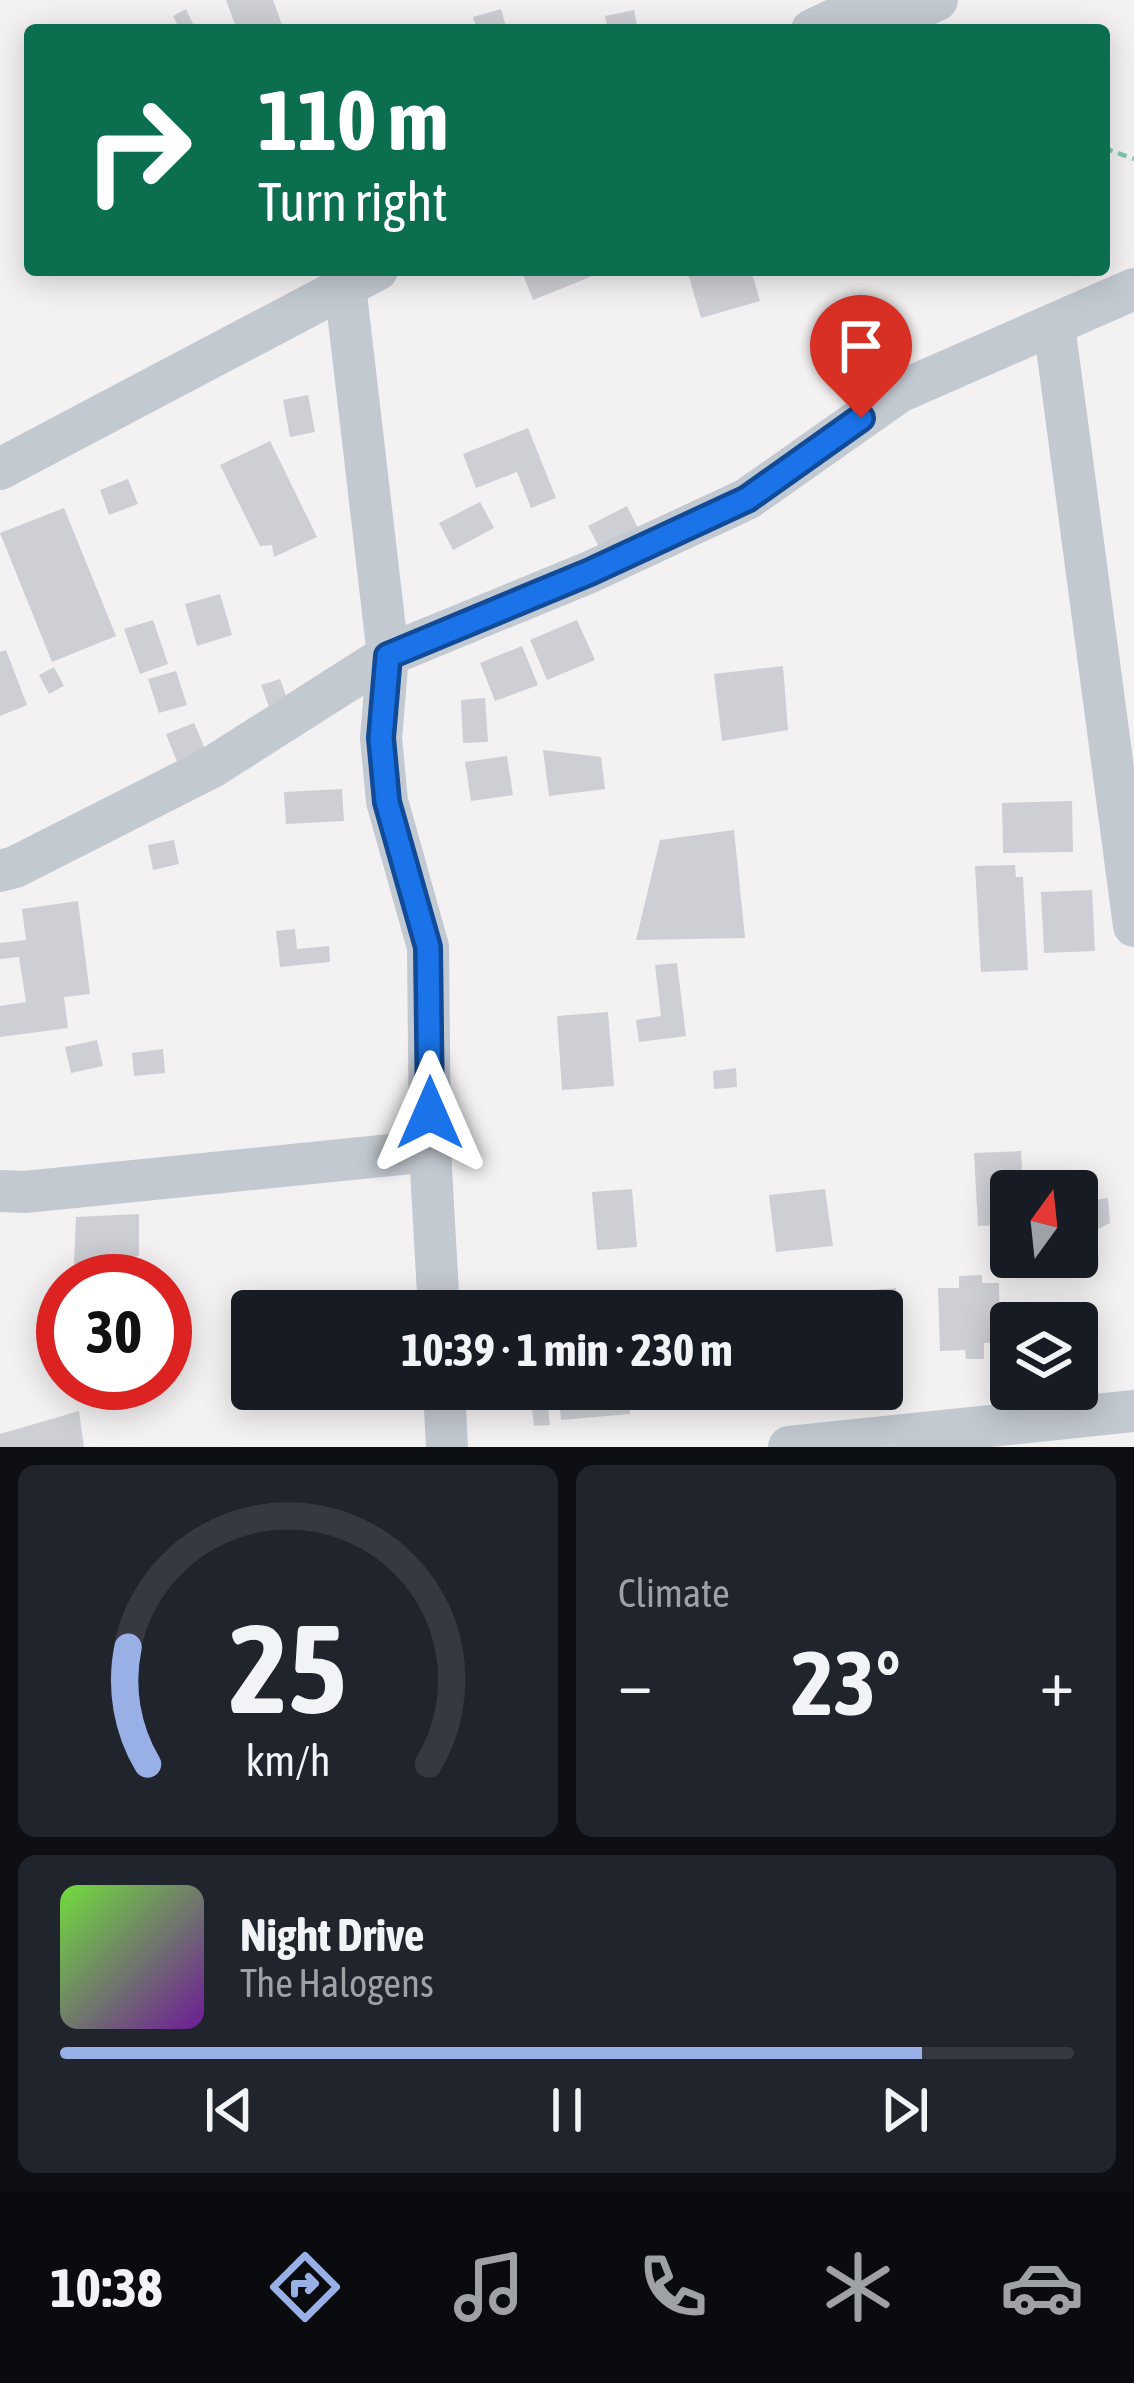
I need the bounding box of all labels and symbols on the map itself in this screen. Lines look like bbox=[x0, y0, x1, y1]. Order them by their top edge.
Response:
pin bbox=[810, 295, 912, 418]
position arrow bbox=[367, 1050, 493, 1176]
north arrow bbox=[990, 1170, 1098, 1278]
speed limit sign: 30 bbox=[36, 1254, 192, 1410]

